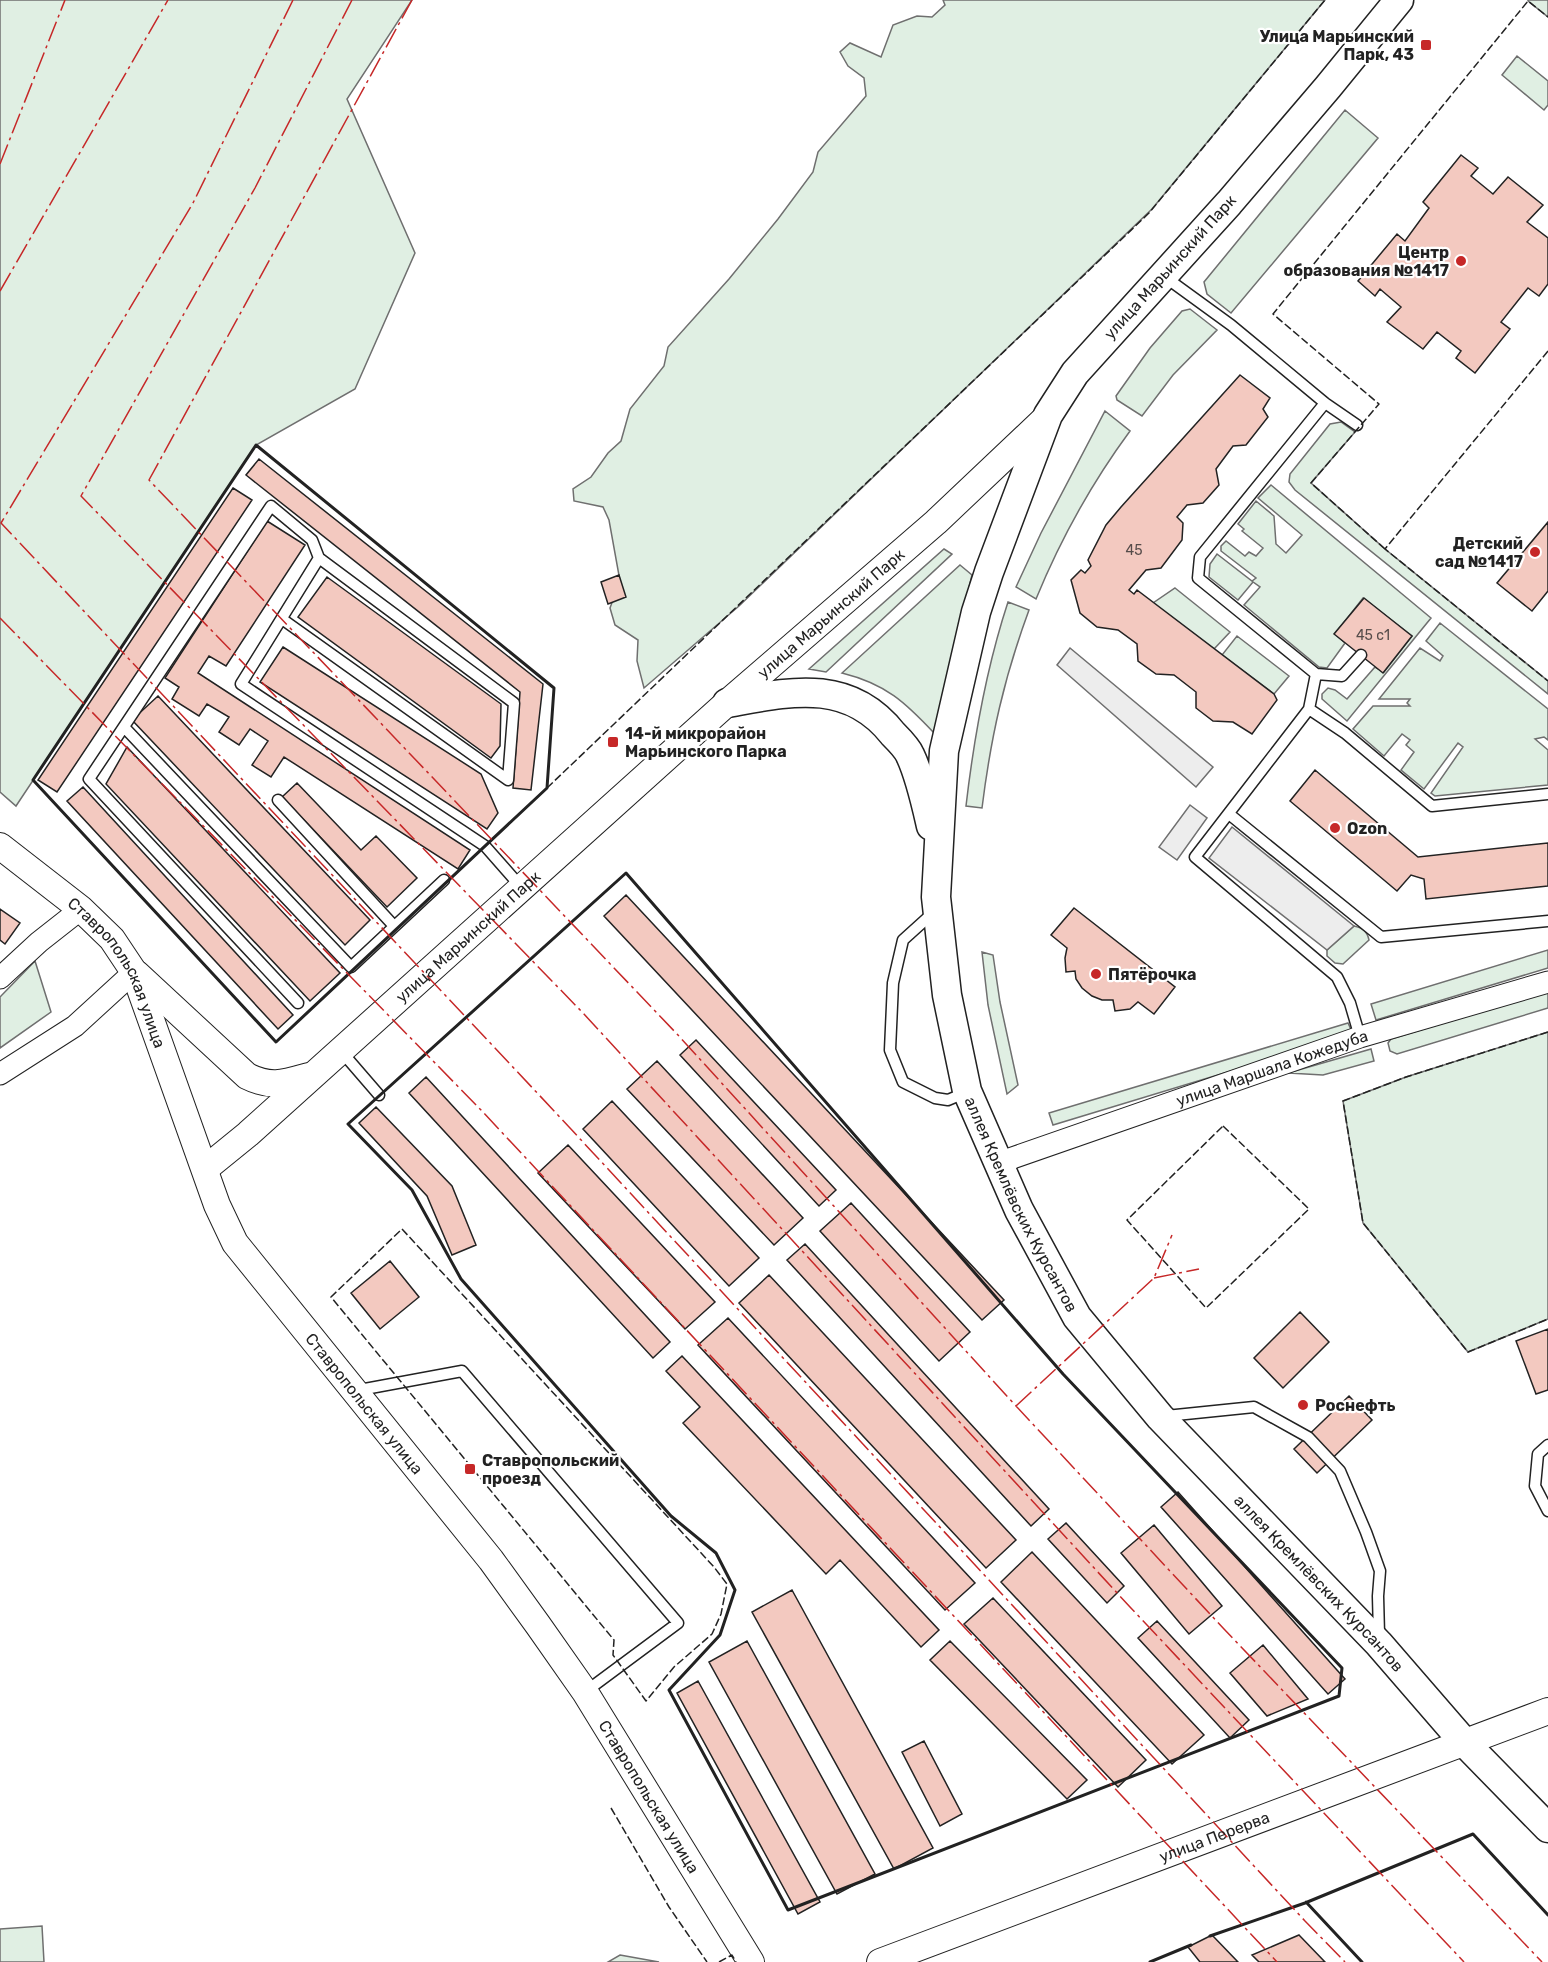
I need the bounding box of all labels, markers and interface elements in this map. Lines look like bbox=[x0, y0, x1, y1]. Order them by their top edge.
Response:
place label: Улица Марьинский Парк, 43 bbox=[1260, 27, 1414, 64]
marker: Улица Марьинский Парк, 43 bbox=[1419, 38, 1433, 52]
street label: улица Марьинский Парк bbox=[1100, 191, 1240, 343]
place label: Центр образования №1417 bbox=[1283, 243, 1449, 280]
marker: Центр образования №1417 bbox=[1454, 254, 1468, 268]
place label: Детский сад №1417 bbox=[1435, 534, 1523, 571]
house number: 45 bbox=[1125, 542, 1143, 559]
street label: улица Марьинский Парк bbox=[753, 544, 908, 682]
marker: Детский сад №1417 bbox=[1528, 545, 1542, 559]
house number: 45 с1 bbox=[1356, 627, 1390, 644]
place label: 14-й микрорайон Марьинского Парка bbox=[625, 724, 787, 761]
marker: 14-й микрорайон Марьинского Парка bbox=[606, 735, 620, 749]
place label: Ozon bbox=[1347, 819, 1387, 838]
marker: Ozon bbox=[1328, 821, 1342, 835]
street label: улица Марьинский Парк bbox=[392, 866, 544, 1006]
street label: Ставропольская улица bbox=[64, 893, 170, 1050]
place label: Пятёрочка bbox=[1108, 965, 1197, 984]
marker: Пятёрочка bbox=[1089, 967, 1103, 981]
street label: улица Маршала Кожедуба bbox=[1173, 1026, 1370, 1110]
street label: аллея Кремлёвских Курсантов bbox=[961, 1094, 1082, 1315]
street label: Ставропольская улица bbox=[302, 1329, 427, 1478]
place label: Роснефть bbox=[1315, 1396, 1395, 1415]
marker: Роснефть bbox=[1296, 1398, 1310, 1412]
place label: Ставропольский проезд bbox=[482, 1451, 619, 1488]
marker: Ставропольский проезд bbox=[463, 1462, 477, 1476]
street label: аллея Кремлёвских Курсантов bbox=[1231, 1491, 1408, 1675]
street label: Ставропольская улица bbox=[595, 1716, 703, 1877]
street label: улица Перерва bbox=[1156, 1807, 1272, 1866]

